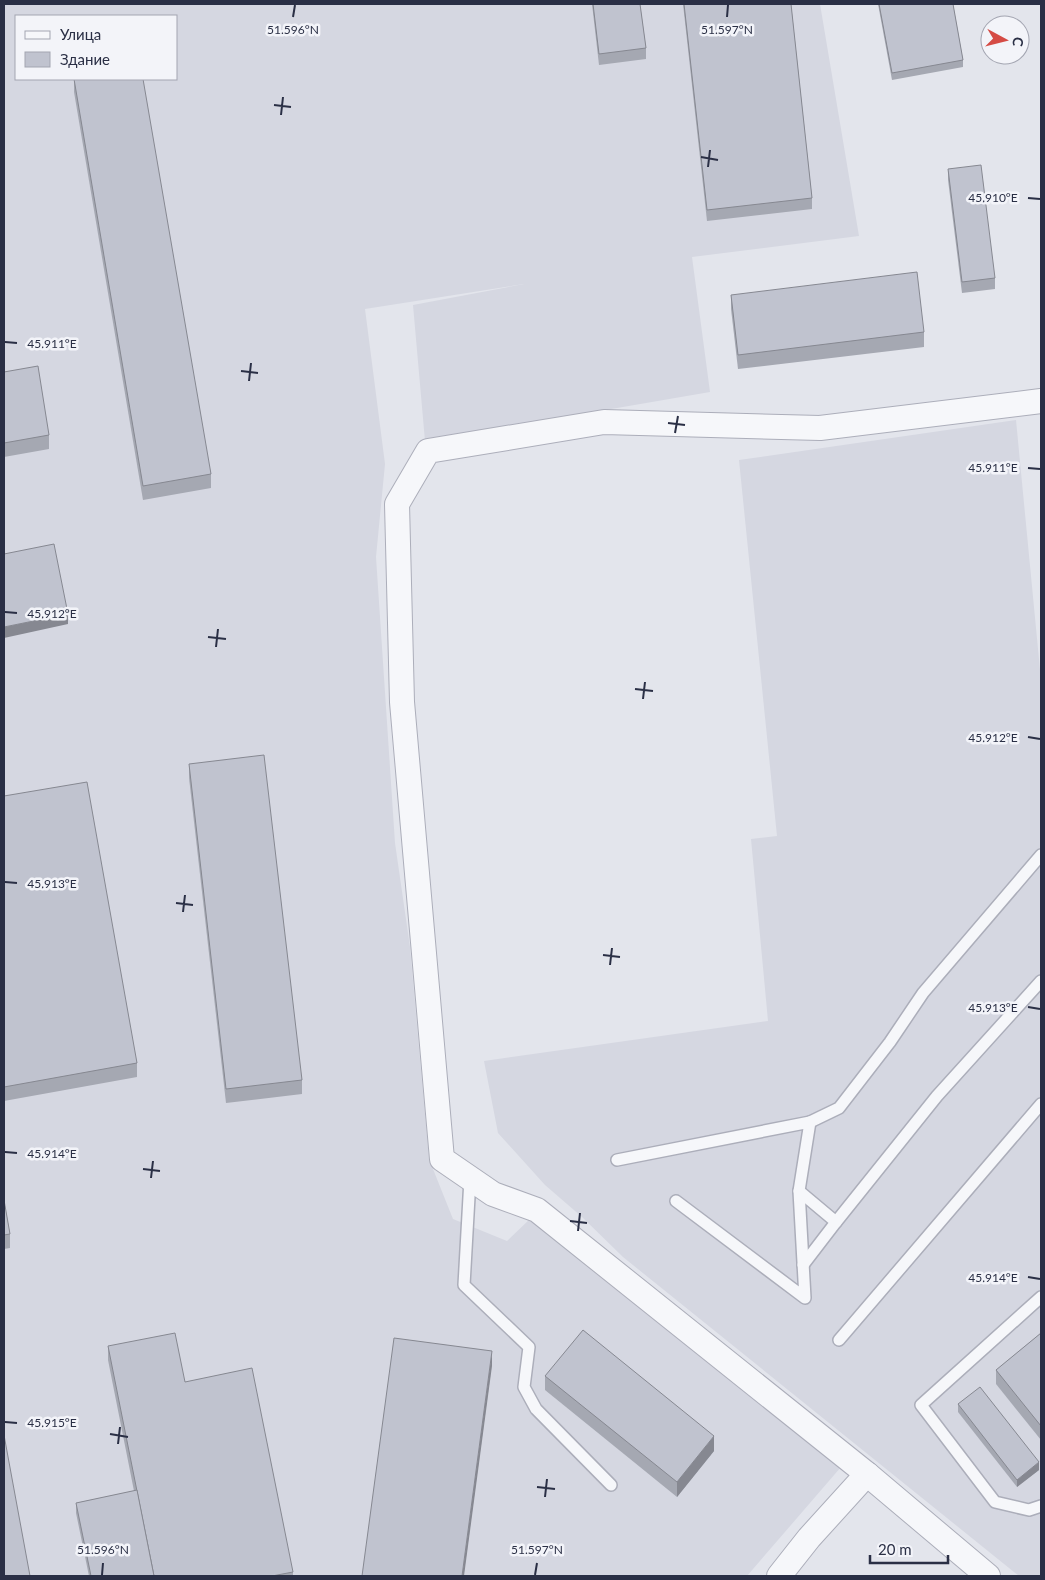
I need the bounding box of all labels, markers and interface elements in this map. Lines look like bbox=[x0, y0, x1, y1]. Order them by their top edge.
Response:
legend bbox=[15, 15, 178, 80]
north arrow bbox=[980, 15, 1030, 65]
text: 51.596°N bbox=[267, 22, 319, 37]
text: 51.597°N bbox=[701, 22, 753, 37]
text: Улица bbox=[60, 25, 101, 43]
text: С bbox=[1009, 36, 1027, 48]
text: Здание bbox=[60, 50, 110, 68]
text: 45.910°E bbox=[968, 190, 1018, 205]
text: 45.911°E bbox=[27, 336, 77, 351]
text: 45.911°E bbox=[968, 460, 1018, 475]
text: 45.912°E bbox=[27, 606, 77, 621]
text: 45.912°E bbox=[968, 730, 1018, 745]
text: 45.913°E bbox=[27, 876, 77, 891]
text: 45.913°E bbox=[968, 1000, 1018, 1015]
text: 45.914°E bbox=[27, 1146, 77, 1161]
text: 45.914°E bbox=[968, 1270, 1018, 1285]
text: 45.915°E bbox=[27, 1415, 77, 1430]
scale bar bbox=[870, 1532, 948, 1564]
text: 20 m bbox=[878, 1540, 912, 1558]
text: 51.596°N bbox=[77, 1542, 129, 1557]
text: 51.597°N bbox=[511, 1542, 563, 1557]

